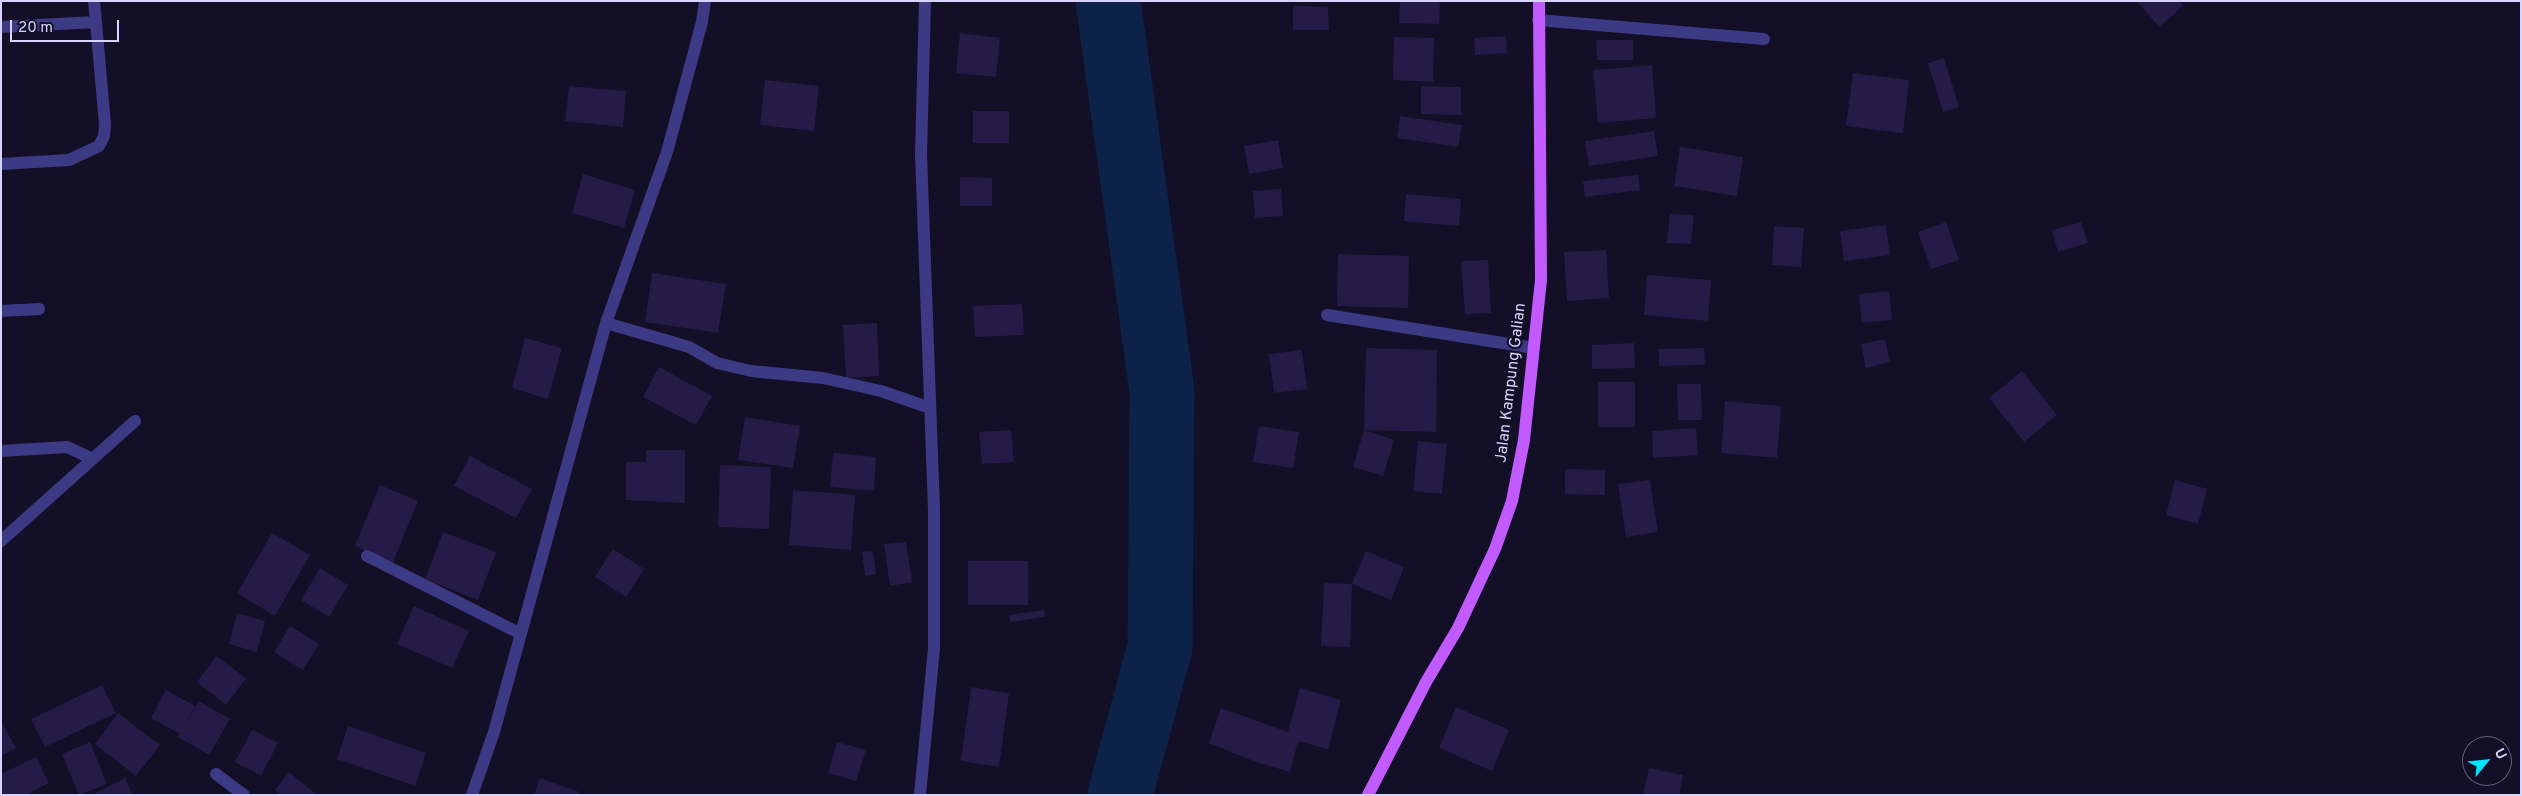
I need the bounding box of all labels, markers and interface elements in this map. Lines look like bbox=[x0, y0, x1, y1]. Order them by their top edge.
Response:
scale bar bbox=[12, 10, 121, 42]
text: 20 m bbox=[18, 19, 53, 38]
street label: Jalan Kampung Galian bbox=[1493, 302, 1531, 464]
north arrow bbox=[2462, 736, 2512, 786]
text: U bbox=[2490, 746, 2510, 763]

